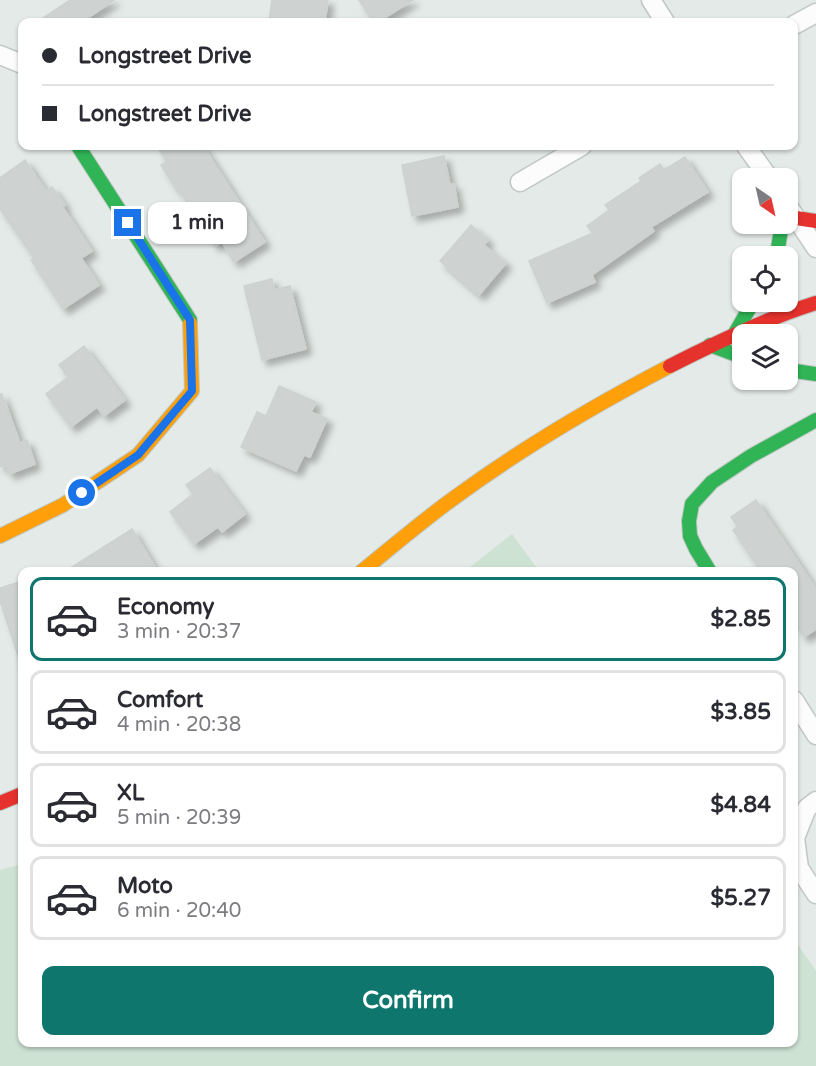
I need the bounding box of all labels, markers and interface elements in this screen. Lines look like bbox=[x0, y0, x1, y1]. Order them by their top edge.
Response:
text: Longstreet Drive bbox=[78, 43, 252, 69]
text: Longstreet Drive bbox=[78, 101, 252, 127]
north arrow bbox=[732, 168, 798, 234]
map controls bbox=[732, 168, 798, 390]
callout: 1 min bbox=[149, 202, 248, 244]
route end bbox=[114, 209, 141, 236]
text: 1 min bbox=[171, 211, 224, 235]
button: locate bbox=[732, 246, 798, 312]
button: layers bbox=[732, 324, 798, 390]
route start bbox=[68, 479, 95, 506]
icon: car bbox=[45, 592, 99, 646]
text: Economy bbox=[117, 594, 214, 620]
text: $2.85 bbox=[710, 606, 771, 632]
text: 3 min · 20:37 bbox=[117, 620, 241, 644]
icon: car bbox=[45, 685, 99, 739]
text: Comfort bbox=[117, 687, 203, 713]
text: $3.85 bbox=[710, 699, 771, 725]
text: 4 min · 20:38 bbox=[117, 713, 241, 737]
icon: car bbox=[45, 778, 99, 832]
text: XL bbox=[117, 780, 144, 806]
text: $4.84 bbox=[710, 792, 771, 818]
text: 5 min · 20:39 bbox=[117, 806, 241, 830]
icon: car bbox=[45, 871, 99, 925]
text: Moto bbox=[117, 873, 173, 899]
text: $5.27 bbox=[710, 885, 771, 911]
text: 6 min · 20:40 bbox=[117, 899, 241, 923]
button: Confirm bbox=[42, 966, 774, 1035]

